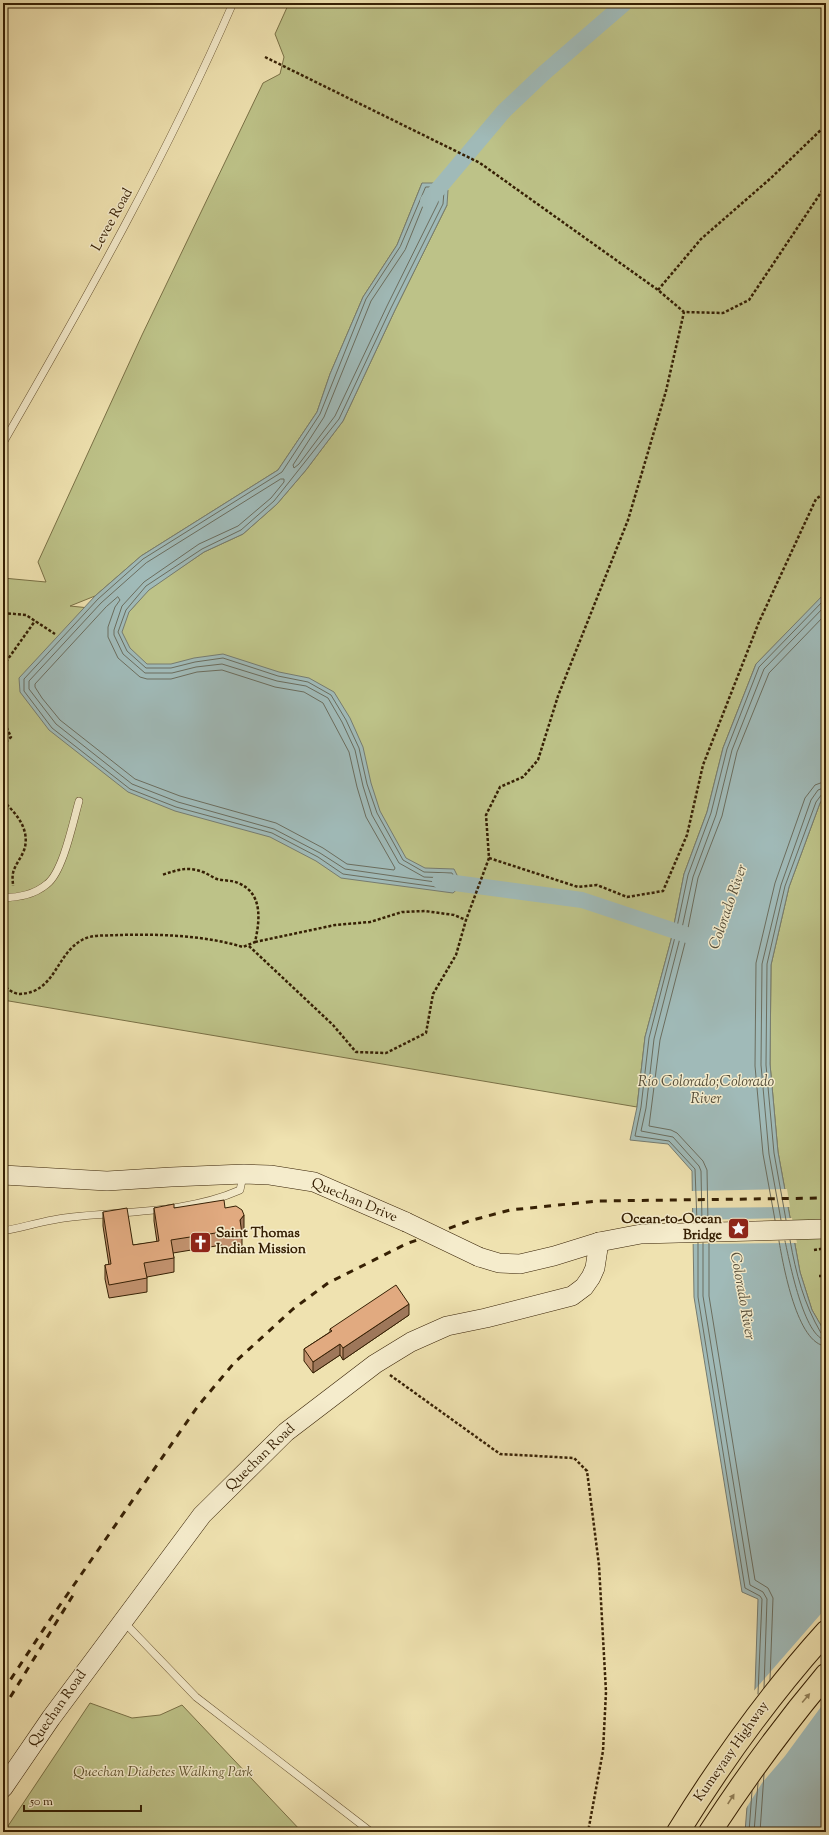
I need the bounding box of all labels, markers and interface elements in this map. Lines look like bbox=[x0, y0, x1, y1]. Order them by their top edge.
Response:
street label: Levee Road bbox=[87, 185, 139, 255]
water label: Colorado River bbox=[705, 861, 754, 952]
water label: Río Colorado;Colorado River bbox=[638, 1072, 774, 1110]
street label: Quechan Drive bbox=[308, 1174, 400, 1228]
place label: Ocean-to-Ocean Bridge bbox=[621, 1210, 723, 1246]
place icon: Ocean-to-Ocean Bridge bbox=[725, 1215, 751, 1241]
place label: Saint Thomas Indian Mission bbox=[216, 1224, 307, 1260]
church icon: Saint Thomas Indian Mission bbox=[187, 1229, 213, 1255]
water label: Colorado River bbox=[724, 1250, 760, 1342]
street label: Quechan Road bbox=[222, 1419, 300, 1496]
street label: Quechan Road bbox=[24, 1666, 92, 1752]
one-way arrow bbox=[802, 1693, 811, 1703]
street label: Kumeyaay Highway bbox=[690, 1698, 774, 1806]
park label: Quechan Diabetes Walking Park bbox=[73, 1763, 253, 1783]
scale bar bbox=[24, 1787, 141, 1813]
text: 50 m bbox=[29, 1793, 53, 1811]
one-way arrow bbox=[727, 1794, 735, 1804]

